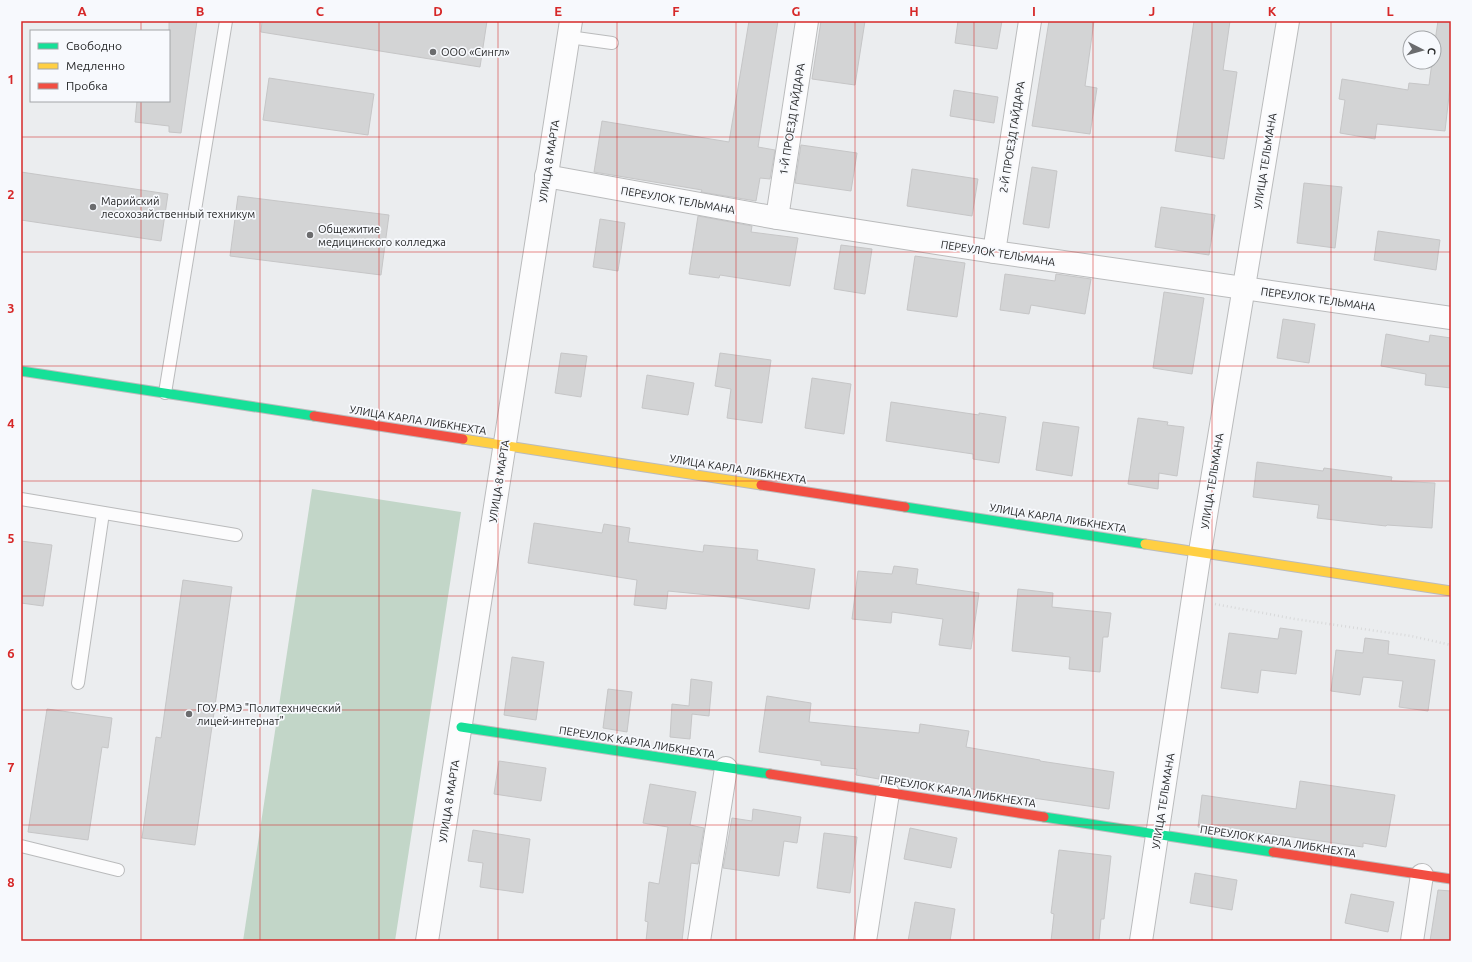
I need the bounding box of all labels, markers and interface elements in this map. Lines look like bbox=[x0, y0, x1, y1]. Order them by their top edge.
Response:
text: A bbox=[77, 4, 87, 18]
text: B bbox=[196, 4, 205, 18]
text: C bbox=[316, 4, 325, 18]
text: D bbox=[433, 4, 443, 18]
text: E bbox=[554, 4, 562, 18]
text: F bbox=[672, 4, 680, 18]
text: G bbox=[792, 4, 801, 18]
text: H bbox=[909, 4, 919, 18]
text: I bbox=[1032, 4, 1036, 18]
text: J bbox=[1149, 4, 1155, 18]
text: K bbox=[1268, 4, 1277, 18]
text: L bbox=[1386, 4, 1394, 18]
legend bbox=[30, 30, 170, 102]
north arrow bbox=[1402, 30, 1442, 70]
text: Свободно bbox=[66, 39, 122, 52]
place label: ООО «Сингл» bbox=[441, 46, 510, 58]
marker: ООО «Сингл» bbox=[428, 47, 438, 57]
text: С bbox=[1426, 47, 1438, 55]
text: Медленно bbox=[66, 59, 125, 72]
street label: 1-Й ПРОЕЗД ГАЙДАРА bbox=[777, 61, 807, 176]
text: 1 bbox=[7, 72, 15, 86]
text: Пробка bbox=[66, 79, 108, 92]
street label: 2-Й ПРОЕЗД ГАЙДАРА bbox=[997, 79, 1027, 194]
street label: УЛИЦА ТЕЛЬМАНА bbox=[1251, 111, 1279, 210]
street label: УЛИЦА 8 МАРТА bbox=[537, 118, 562, 203]
street label: ПЕРЕУЛОК ТЕЛЬМАНА bbox=[620, 184, 737, 216]
text: 2 bbox=[7, 187, 15, 201]
place label: Марийский лесохозяйственный техникум bbox=[101, 195, 255, 220]
marker: Марийский лесохозяйственный техникум bbox=[88, 202, 98, 212]
place label: Общежитие медицинского колледжа bbox=[318, 223, 446, 248]
marker: Общежитие медицинского колледжа bbox=[305, 230, 315, 240]
street label: ПЕРЕУЛОК ТЕЛЬМАНА bbox=[940, 238, 1057, 268]
street label: ПЕРЕУЛОК ТЕЛЬМАНА bbox=[1260, 285, 1377, 313]
text: 3 bbox=[7, 301, 15, 315]
street label: УЛИЦА КАРЛА ЛИБКНЕХТА bbox=[349, 403, 488, 437]
text: 4 bbox=[7, 416, 15, 430]
street label: УЛИЦА ТЕЛЬМАНА bbox=[1198, 431, 1226, 530]
street label: УЛИЦА 8 МАРТА bbox=[487, 438, 512, 523]
street label: УЛИЦА КАРЛА ЛИБКНЕХТА bbox=[669, 452, 808, 486]
street label: УЛИЦА КАРЛА ЛИБКНЕХТА bbox=[989, 501, 1128, 535]
text: 5 bbox=[7, 531, 15, 545]
text: 6 bbox=[7, 646, 15, 660]
place label: ГОУ РМЭ "Политехнический лицей-интернат" bbox=[197, 702, 341, 727]
marker: ГОУ РМЭ "Политехнический лицей-интернат" bbox=[184, 709, 194, 719]
street label: ПЕРЕУЛОК КАРЛА ЛИБКНЕХТА bbox=[558, 724, 717, 760]
street label: УЛИЦА ТЕЛЬМАНА bbox=[1149, 751, 1177, 850]
street label: УЛИЦА 8 МАРТА bbox=[437, 758, 462, 843]
text: 7 bbox=[7, 760, 15, 774]
street label: ПЕРЕУЛОК КАРЛА ЛИБКНЕХТА bbox=[879, 773, 1038, 809]
street label: ПЕРЕУЛОК КАРЛА ЛИБКНЕХТА bbox=[1199, 823, 1358, 859]
text: 8 bbox=[7, 875, 15, 889]

